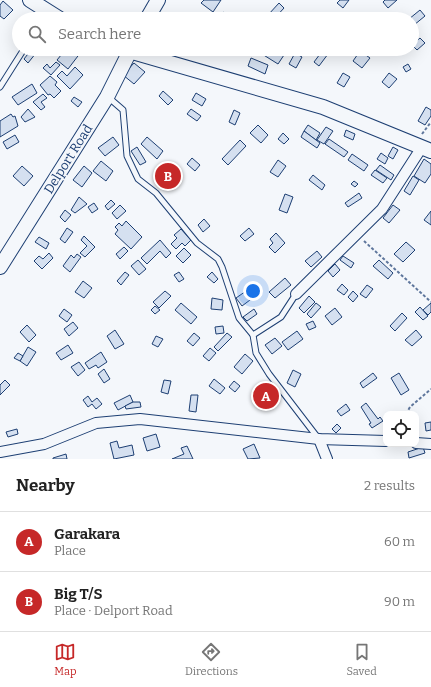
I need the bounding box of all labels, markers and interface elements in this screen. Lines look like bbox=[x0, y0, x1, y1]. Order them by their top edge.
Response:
search box bbox=[12, 12, 419, 56]
icon: search bbox=[26, 23, 48, 45]
text: Search here bbox=[58, 25, 141, 43]
street label: Delport Road bbox=[41, 121, 95, 196]
pin: B bbox=[155, 161, 181, 191]
your location bbox=[243, 281, 263, 301]
pin: A bbox=[253, 381, 279, 411]
map controls bbox=[383, 411, 419, 447]
button: locate bbox=[383, 411, 419, 447]
text: Nearby bbox=[16, 475, 75, 496]
text: 2 results bbox=[364, 478, 415, 493]
text: Garakara bbox=[54, 525, 120, 543]
text: A bbox=[24, 534, 34, 549]
text: 60 m bbox=[384, 534, 415, 549]
text: Place bbox=[54, 543, 86, 558]
text: Big T/S bbox=[54, 585, 102, 603]
text: B bbox=[25, 594, 33, 609]
text: 90 m bbox=[384, 594, 415, 609]
text: Place · Delport Road bbox=[54, 603, 173, 618]
tab: Map bbox=[54, 641, 76, 678]
tab: Directions bbox=[185, 641, 238, 678]
tab: Saved bbox=[346, 641, 377, 678]

